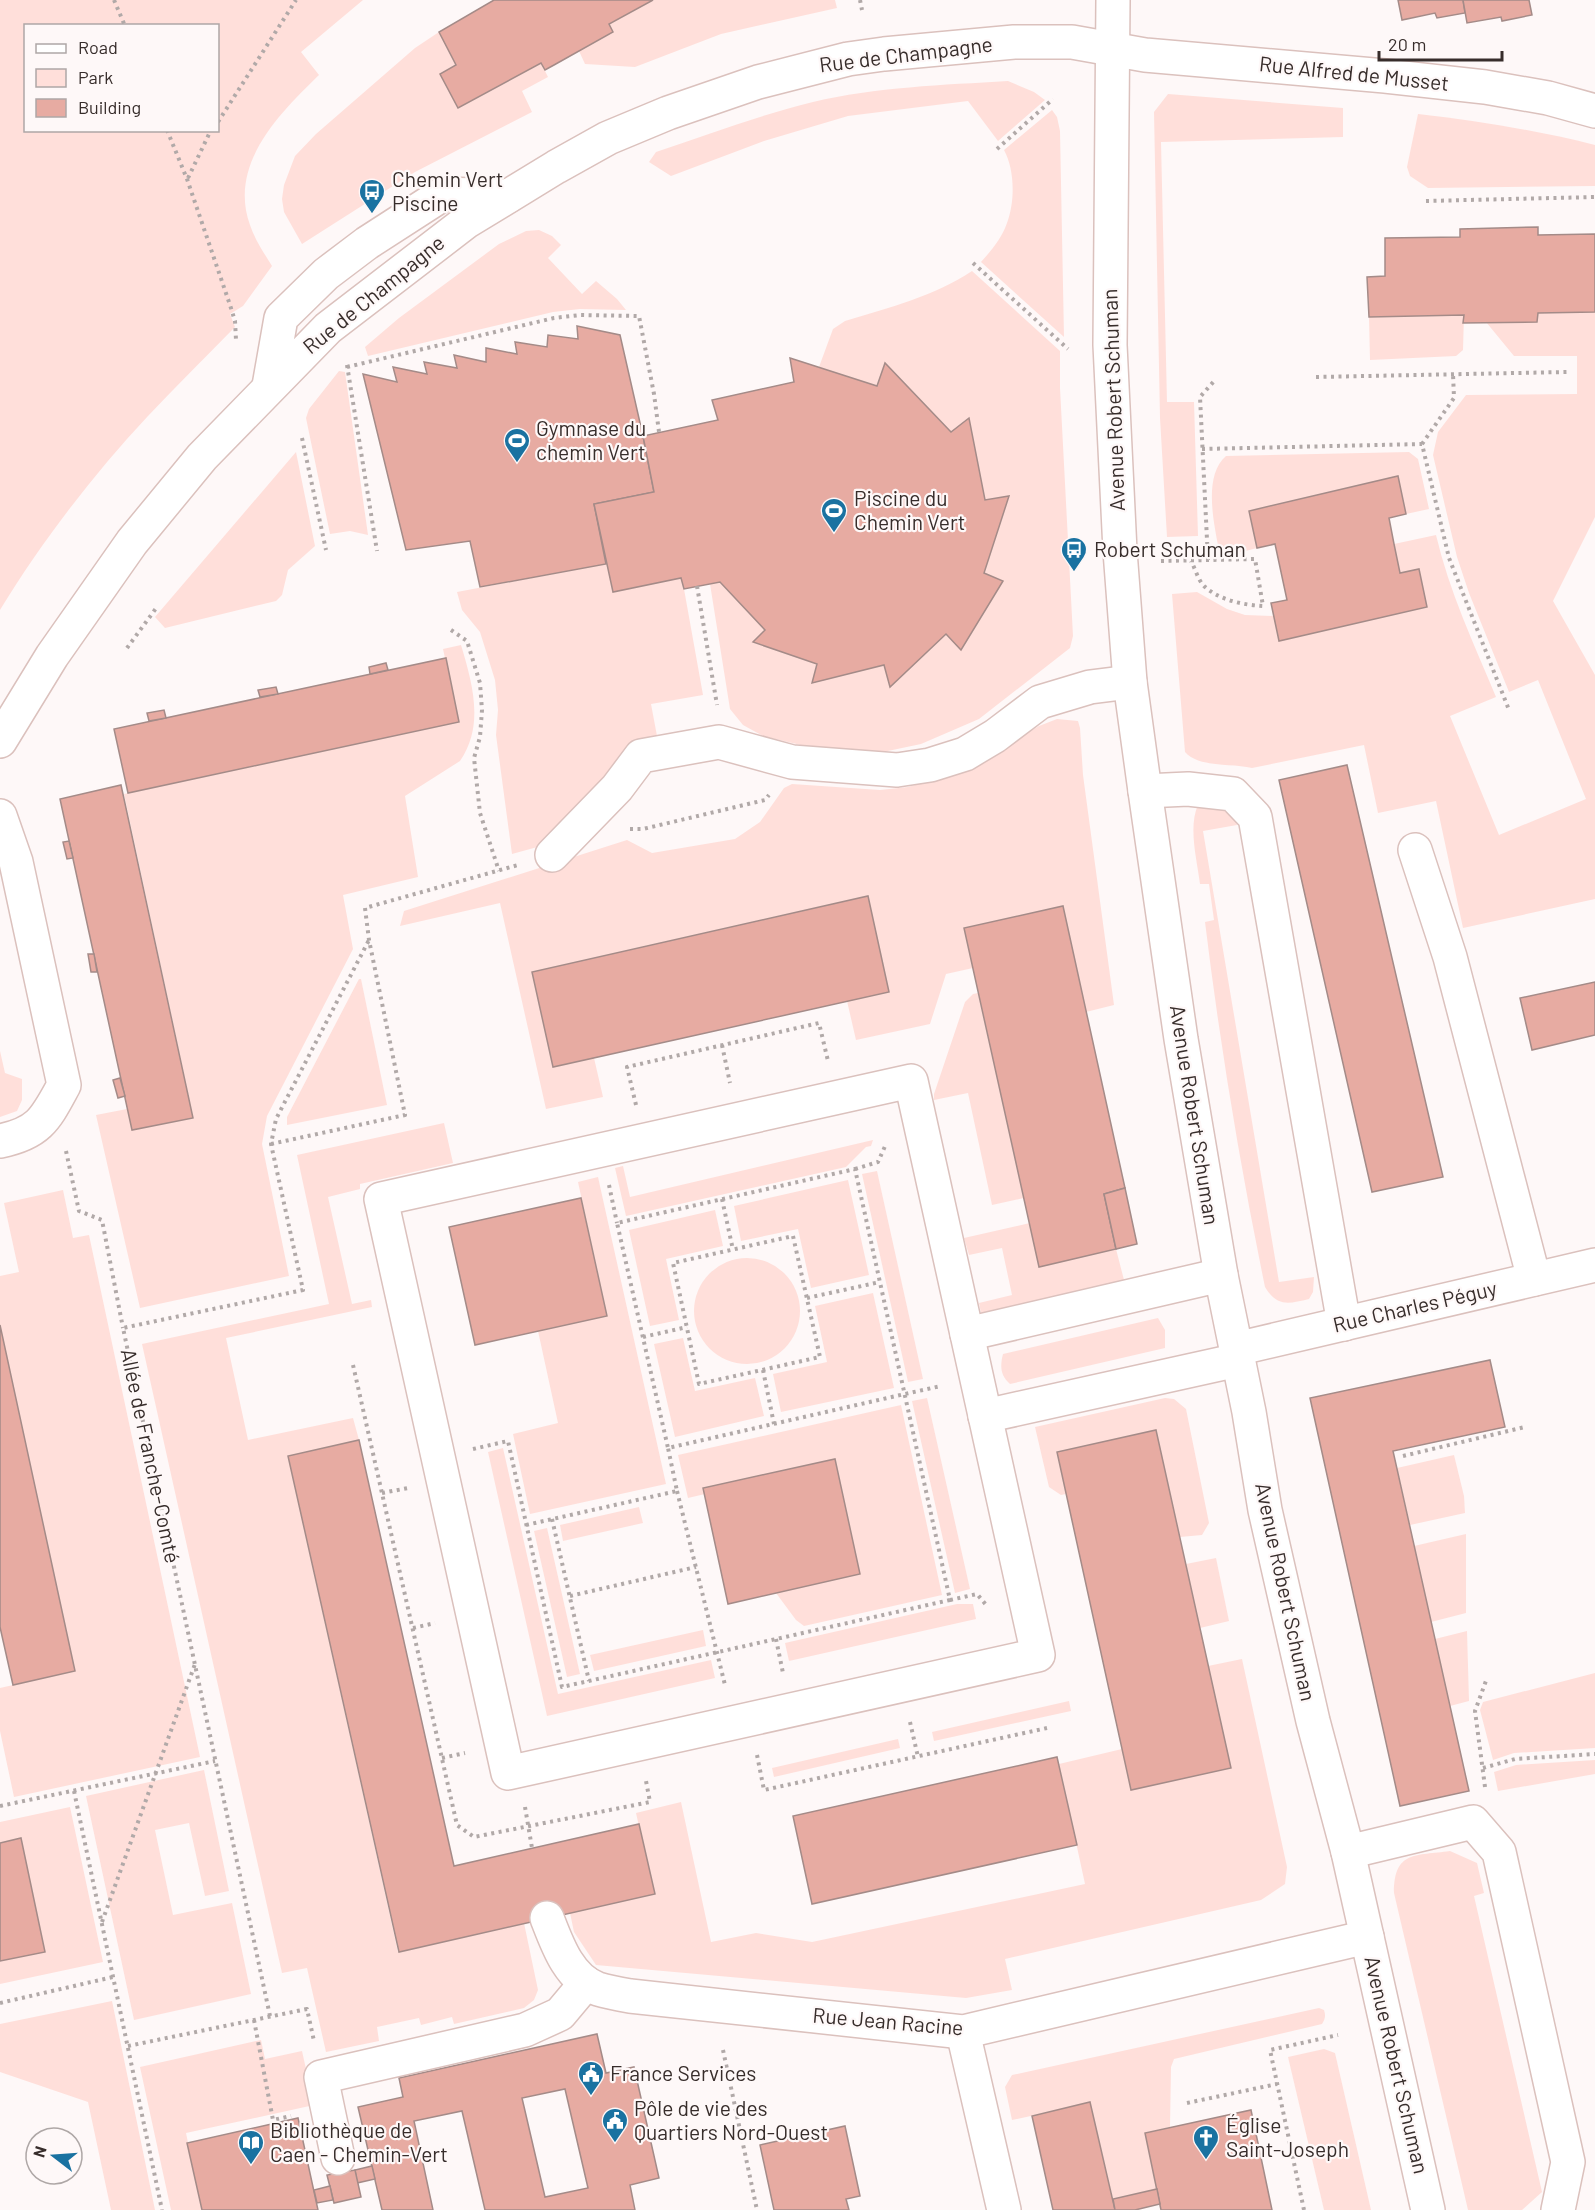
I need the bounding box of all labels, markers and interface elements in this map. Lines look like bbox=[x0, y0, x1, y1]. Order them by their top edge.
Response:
legend bbox=[24, 24, 219, 132]
scale bar bbox=[1379, 24, 1502, 62]
street label: Rue de Champagne bbox=[818, 30, 994, 77]
text: 20 m bbox=[1388, 33, 1426, 55]
text: Road bbox=[78, 36, 118, 58]
street label: Rue Alfred de Musset bbox=[1258, 50, 1450, 95]
text: Park bbox=[78, 66, 113, 88]
text: Building bbox=[78, 96, 141, 118]
place label: Chemin Vert Piscine bbox=[392, 166, 503, 215]
bus stop icon: Chemin Vert Piscine bbox=[357, 177, 387, 215]
street label: Rue de Champagne bbox=[297, 229, 449, 358]
street label: Avenue Robert Schuman bbox=[1096, 288, 1129, 512]
place label: Gymnase du chemin Vert bbox=[536, 415, 646, 464]
sports icon: Gymnase du chemin Vert bbox=[502, 426, 532, 464]
place label: Piscine du Chemin Vert bbox=[854, 485, 965, 534]
sports icon: Piscine du Chemin Vert bbox=[819, 496, 849, 534]
bus stop icon: Robert Schuman bbox=[1059, 535, 1089, 573]
place label: Robert Schuman bbox=[1094, 536, 1246, 561]
street label: Avenue Robert Schuman bbox=[1166, 1003, 1225, 1227]
street label: Rue Charles Péguy bbox=[1330, 1274, 1499, 1337]
street label: Allée de Franche-Comté bbox=[117, 1346, 186, 1565]
street label: Avenue Robert Schuman bbox=[1251, 1480, 1322, 1703]
street label: Avenue Robert Schuman bbox=[1360, 1953, 1435, 2176]
street label: Rue Jean Racine bbox=[812, 2001, 965, 2040]
public building icon: France Services bbox=[576, 2059, 606, 2097]
place label: France Services bbox=[610, 2060, 756, 2085]
place label: Pôle de vie des Quartiers Nord-Ouest bbox=[634, 2095, 828, 2144]
public building icon: Pôle de vie des Quartiers Nord-Ouest bbox=[600, 2106, 630, 2144]
place label: Église Saint-Joseph bbox=[1226, 2112, 1349, 2161]
place label: Bibliothèque de Caen - Chemin-Vert bbox=[270, 2117, 448, 2166]
church icon: Église Saint-Joseph bbox=[1191, 2123, 1221, 2161]
north arrow bbox=[24, 2126, 84, 2186]
library icon: Bibliothèque de Caen - Chemin-Vert bbox=[236, 2128, 266, 2166]
text: N bbox=[29, 2144, 50, 2159]

